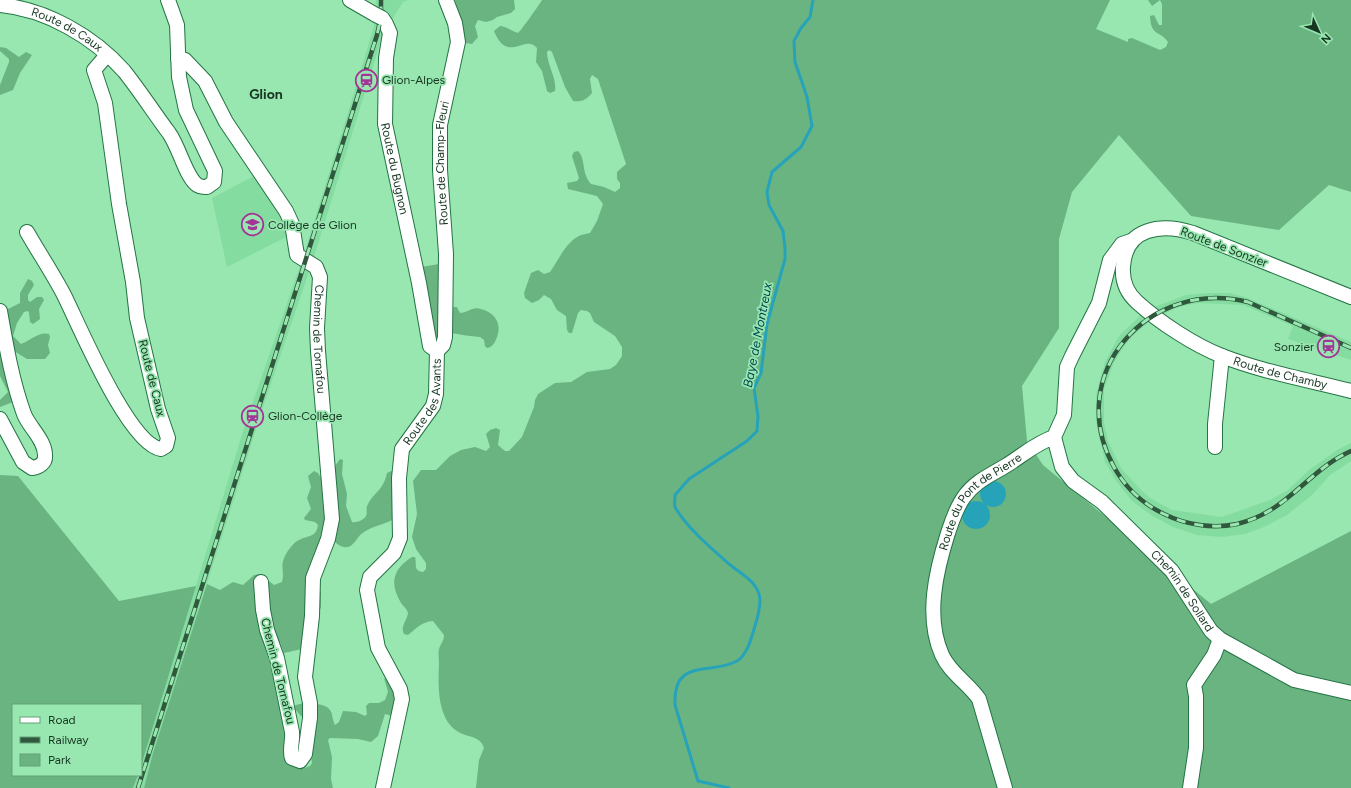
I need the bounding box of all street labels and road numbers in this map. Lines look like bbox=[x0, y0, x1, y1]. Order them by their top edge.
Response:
street label: Route de Caux bbox=[30, 5, 105, 55]
street label: Route de Champ-Fleuri bbox=[433, 100, 452, 226]
street label: Route du Bugnon bbox=[378, 121, 411, 216]
street label: Route de Sonzier bbox=[1179, 224, 1269, 270]
street label: Chemin de Tornafou bbox=[310, 284, 329, 394]
street label: Route de Caux bbox=[136, 338, 168, 418]
street label: Route de Chamby bbox=[1231, 354, 1329, 392]
street label: Route des Avants bbox=[400, 358, 444, 448]
street label: Route du Pont de Pierre bbox=[936, 450, 1025, 552]
street label: Chemin de Sollard bbox=[1148, 547, 1217, 634]
street label: Chemin de Tornafou bbox=[258, 616, 298, 726]

